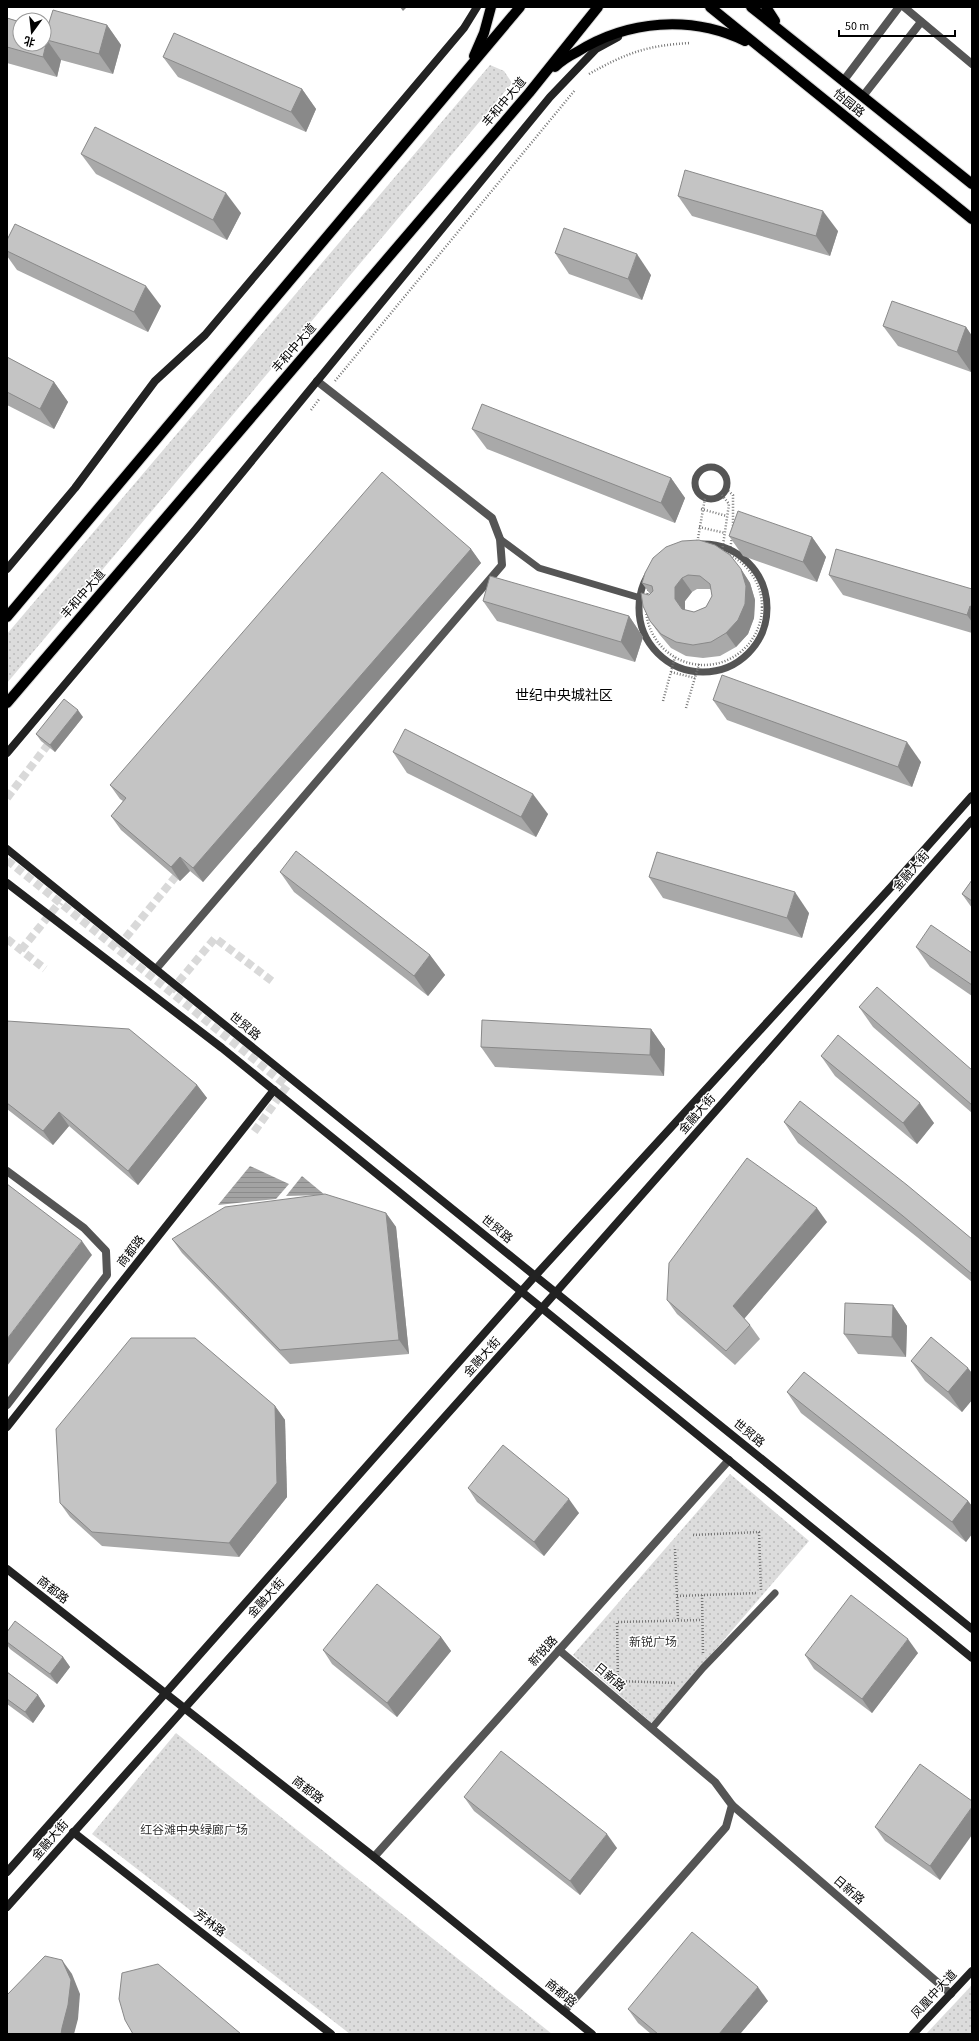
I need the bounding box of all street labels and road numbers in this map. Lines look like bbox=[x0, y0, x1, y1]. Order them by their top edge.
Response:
street label: 丰和中大道 bbox=[479, 74, 530, 131]
street label: 怡园路 bbox=[829, 85, 868, 121]
street label: 丰和中大道 bbox=[268, 320, 320, 377]
street label: 丰和中大道 bbox=[57, 566, 109, 623]
street label: 金融大街 bbox=[889, 848, 934, 895]
street label: 世贸路 bbox=[225, 1008, 264, 1044]
street label: 金融大街 bbox=[675, 1091, 720, 1138]
street label: 世贸路 bbox=[477, 1211, 516, 1247]
street label: 商都路 bbox=[114, 1232, 149, 1271]
street label: 金融大街 bbox=[460, 1334, 505, 1381]
street label: 世贸路 bbox=[729, 1415, 768, 1451]
street label: 商都路 bbox=[33, 1573, 72, 1608]
street label: 金融大街 bbox=[244, 1575, 289, 1622]
street label: 新锐路 bbox=[525, 1632, 562, 1670]
street label: 日新路 bbox=[590, 1659, 629, 1695]
street label: 商都路 bbox=[288, 1773, 327, 1808]
street label: 金融大街 bbox=[28, 1817, 73, 1864]
street label: 日新路 bbox=[830, 1872, 868, 1909]
street label: 芳林路 bbox=[190, 1906, 229, 1941]
street label: 凤凰中大道 bbox=[908, 1967, 961, 2022]
street label: 商都路 bbox=[541, 1975, 580, 2011]

